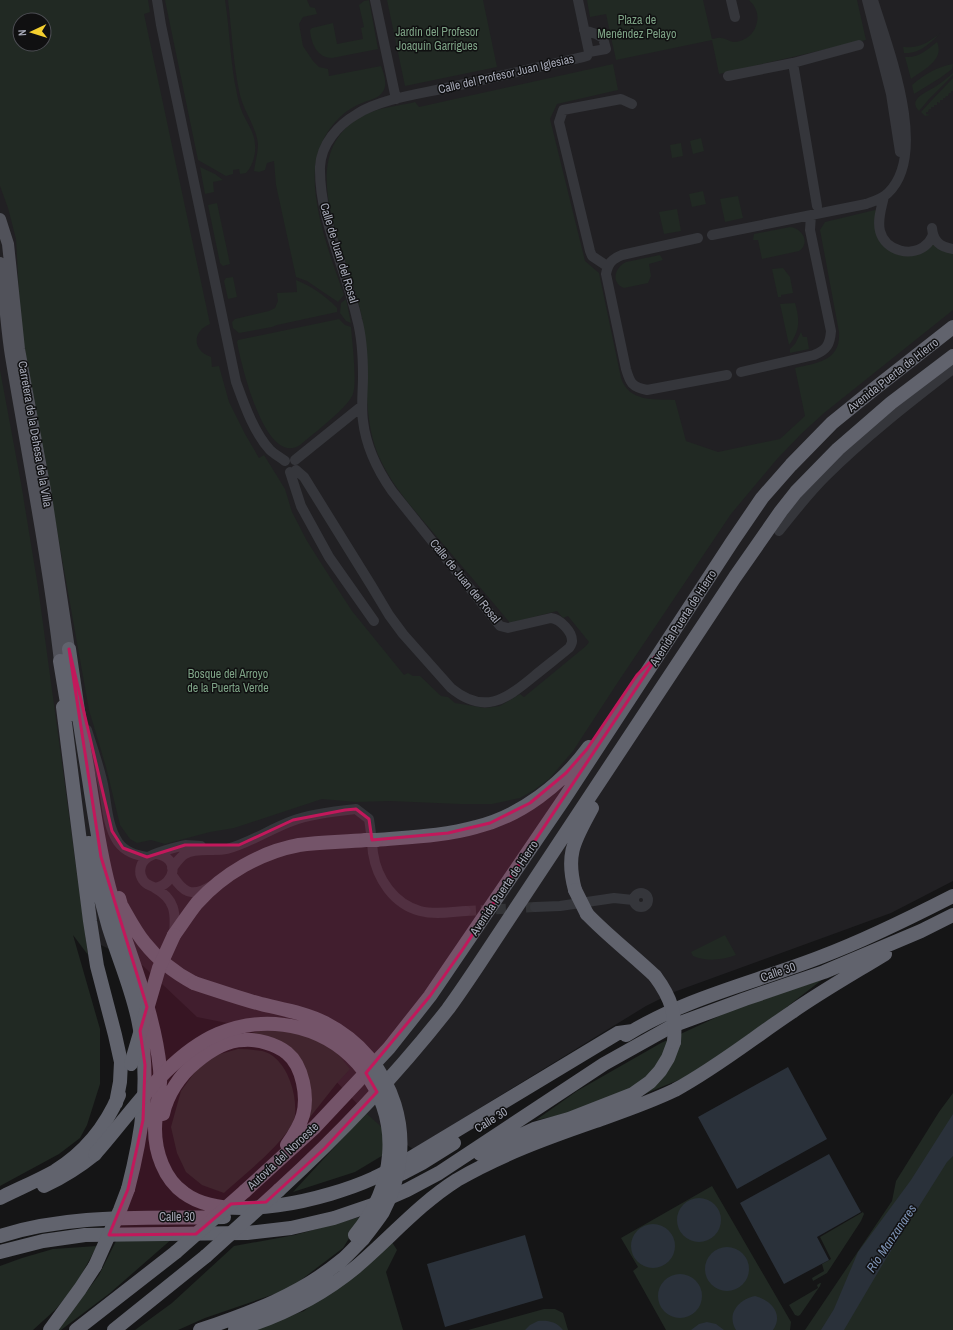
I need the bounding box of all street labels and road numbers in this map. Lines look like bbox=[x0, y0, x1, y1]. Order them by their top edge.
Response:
street label: Calle del Profesor Juan Iglesias bbox=[437, 51, 576, 97]
street label: Calle de Juan del Rosal bbox=[316, 201, 362, 305]
street label: Avenida Puerta de Hierro bbox=[843, 334, 942, 416]
street label: Carretera de la Dehesa de la Villa bbox=[14, 360, 56, 509]
street label: Calle de Juan del Rosal bbox=[426, 536, 504, 626]
street label: Avenida Puerta de Hierro bbox=[645, 567, 720, 670]
street label: Avenida Puerta de Hierro bbox=[466, 837, 542, 939]
street label: Calle 30 bbox=[758, 959, 798, 985]
street label: Calle 30 bbox=[471, 1104, 511, 1136]
street label: Autovía del Noroeste bbox=[243, 1119, 322, 1194]
street label: Calle 30 bbox=[159, 1209, 195, 1225]

